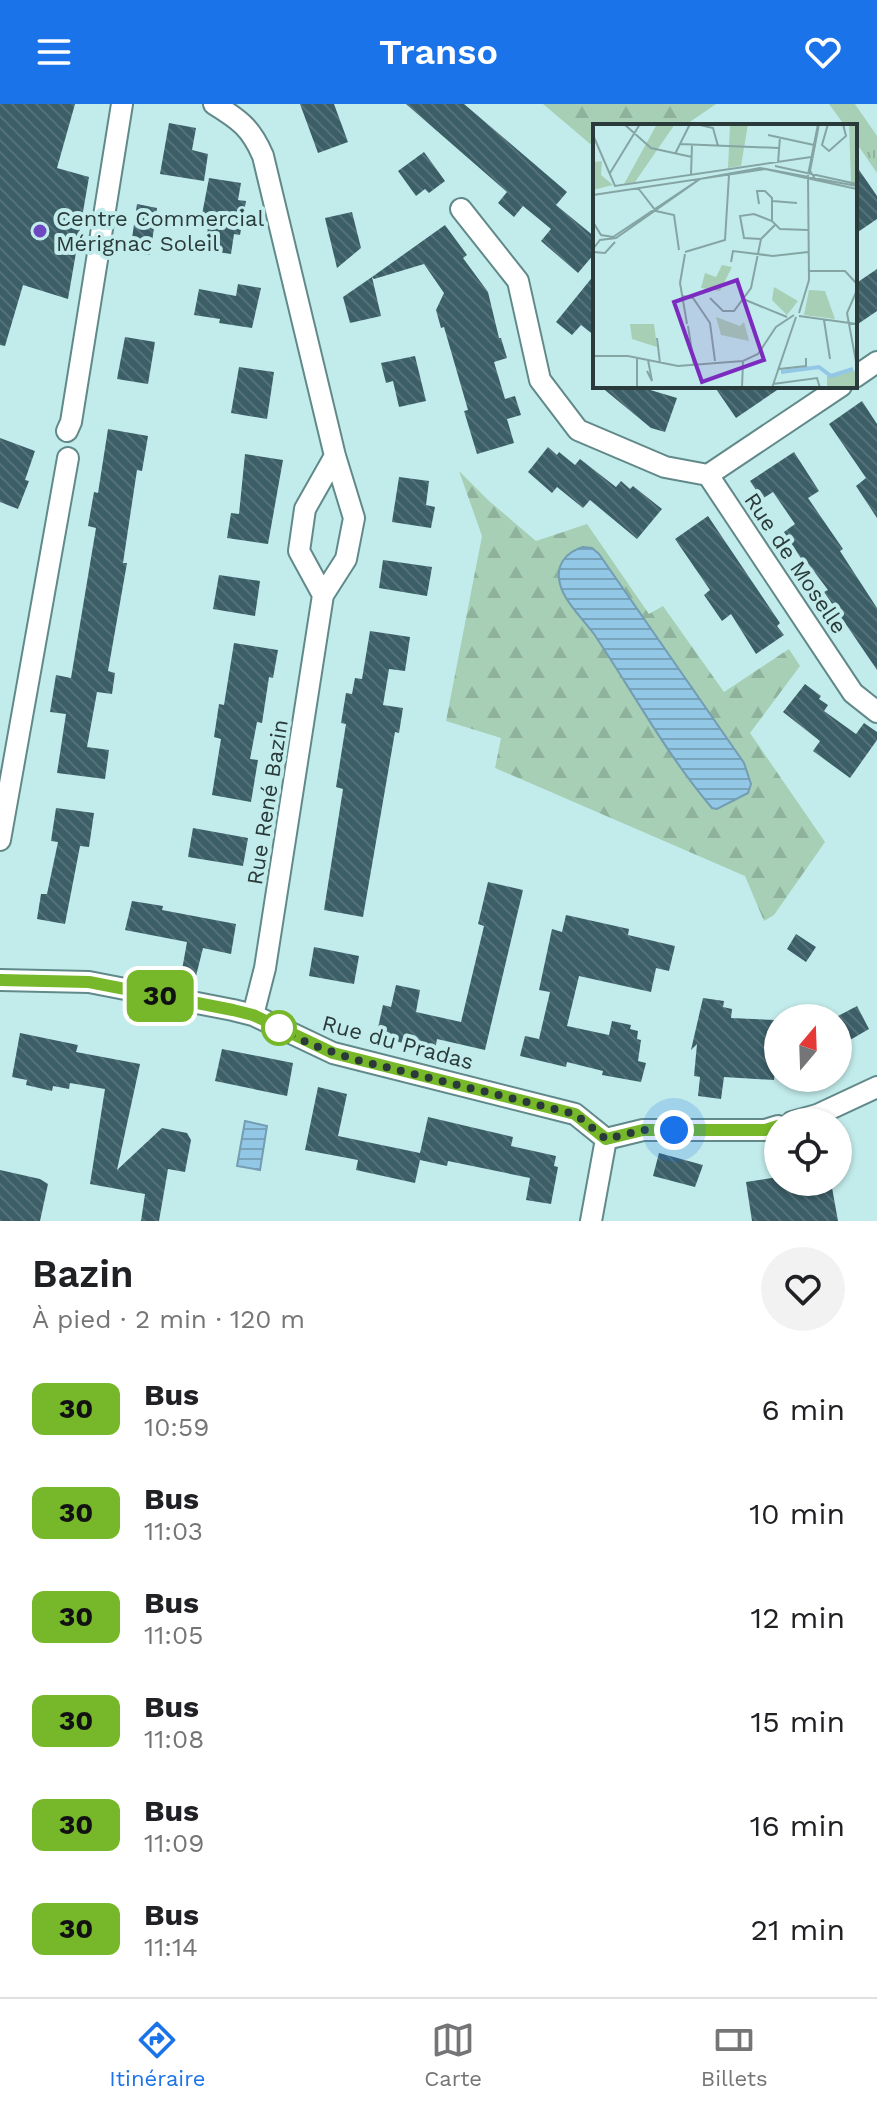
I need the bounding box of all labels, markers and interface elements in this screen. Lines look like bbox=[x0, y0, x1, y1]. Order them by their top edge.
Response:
icon: menu bbox=[32, 30, 76, 74]
icon: heart bbox=[801, 30, 845, 74]
text: Transo bbox=[379, 31, 498, 73]
inset map bbox=[593, 124, 857, 388]
place label: Centre Commercial Mérignac Soleil bbox=[56, 206, 264, 256]
marker: Centre Commercial Mérignac Soleil bbox=[31, 222, 49, 240]
street label: Rue de Moselle bbox=[739, 488, 852, 638]
street label: Rue René Bazin bbox=[242, 718, 293, 886]
line badge: 30 bbox=[124, 970, 196, 1022]
text: 30 bbox=[143, 979, 177, 1012]
north arrow bbox=[764, 1004, 852, 1092]
map controls bbox=[764, 1004, 852, 1196]
street label: Rue du Pradas bbox=[320, 1010, 476, 1075]
unlabelled marker bbox=[262, 1011, 296, 1045]
button: locate bbox=[764, 1108, 852, 1196]
your location bbox=[654, 1110, 694, 1150]
button: heart bbox=[761, 1247, 845, 1331]
text: Bazin bbox=[32, 1252, 133, 1296]
text: À pied · 2 min · 120 m bbox=[32, 1304, 305, 1334]
text: Bus bbox=[144, 1377, 199, 1412]
text: 30 bbox=[59, 1392, 93, 1425]
text: 6 min bbox=[761, 1392, 845, 1427]
text: 10:59 bbox=[144, 1412, 209, 1442]
text: Bus bbox=[144, 1481, 199, 1516]
text: 30 bbox=[59, 1496, 93, 1529]
text: 10 min bbox=[749, 1496, 845, 1531]
text: 11:03 bbox=[144, 1516, 203, 1546]
text: Bus bbox=[144, 1585, 199, 1620]
text: 30 bbox=[59, 1600, 93, 1633]
text: 12 min bbox=[750, 1600, 845, 1635]
text: 11:05 bbox=[144, 1620, 203, 1650]
text: Bus bbox=[144, 1689, 199, 1724]
text: 30 bbox=[59, 1704, 93, 1737]
text: 15 min bbox=[750, 1704, 845, 1739]
text: 11:08 bbox=[144, 1724, 204, 1754]
text: Bus bbox=[144, 1793, 199, 1828]
text: 30 bbox=[59, 1808, 93, 1841]
text: 16 min bbox=[750, 1808, 845, 1843]
text: 11:09 bbox=[144, 1828, 204, 1858]
text: Bus bbox=[144, 1897, 199, 1932]
text: 30 bbox=[59, 1912, 93, 1945]
text: 21 min bbox=[750, 1912, 845, 1947]
text: 11:14 bbox=[144, 1932, 198, 1962]
tab: Itinéraire bbox=[109, 2018, 206, 2091]
tab: Carte bbox=[424, 2018, 482, 2091]
tab: Billets bbox=[701, 2018, 768, 2091]

